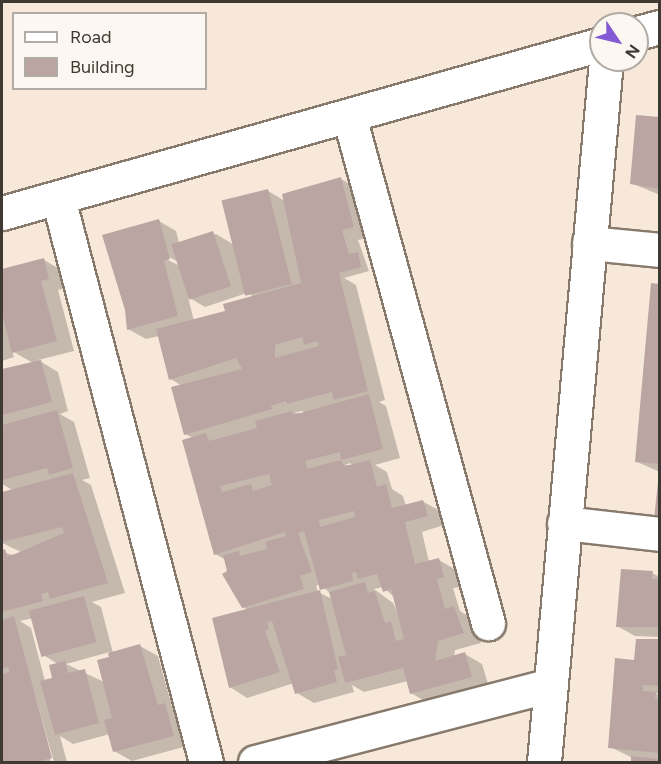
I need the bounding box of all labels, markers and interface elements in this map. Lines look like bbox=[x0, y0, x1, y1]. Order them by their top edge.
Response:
legend bbox=[12, 12, 207, 90]
north arrow bbox=[589, 12, 649, 72]
text: Road bbox=[70, 26, 111, 48]
text: N bbox=[621, 41, 644, 62]
text: Building bbox=[70, 56, 135, 78]

